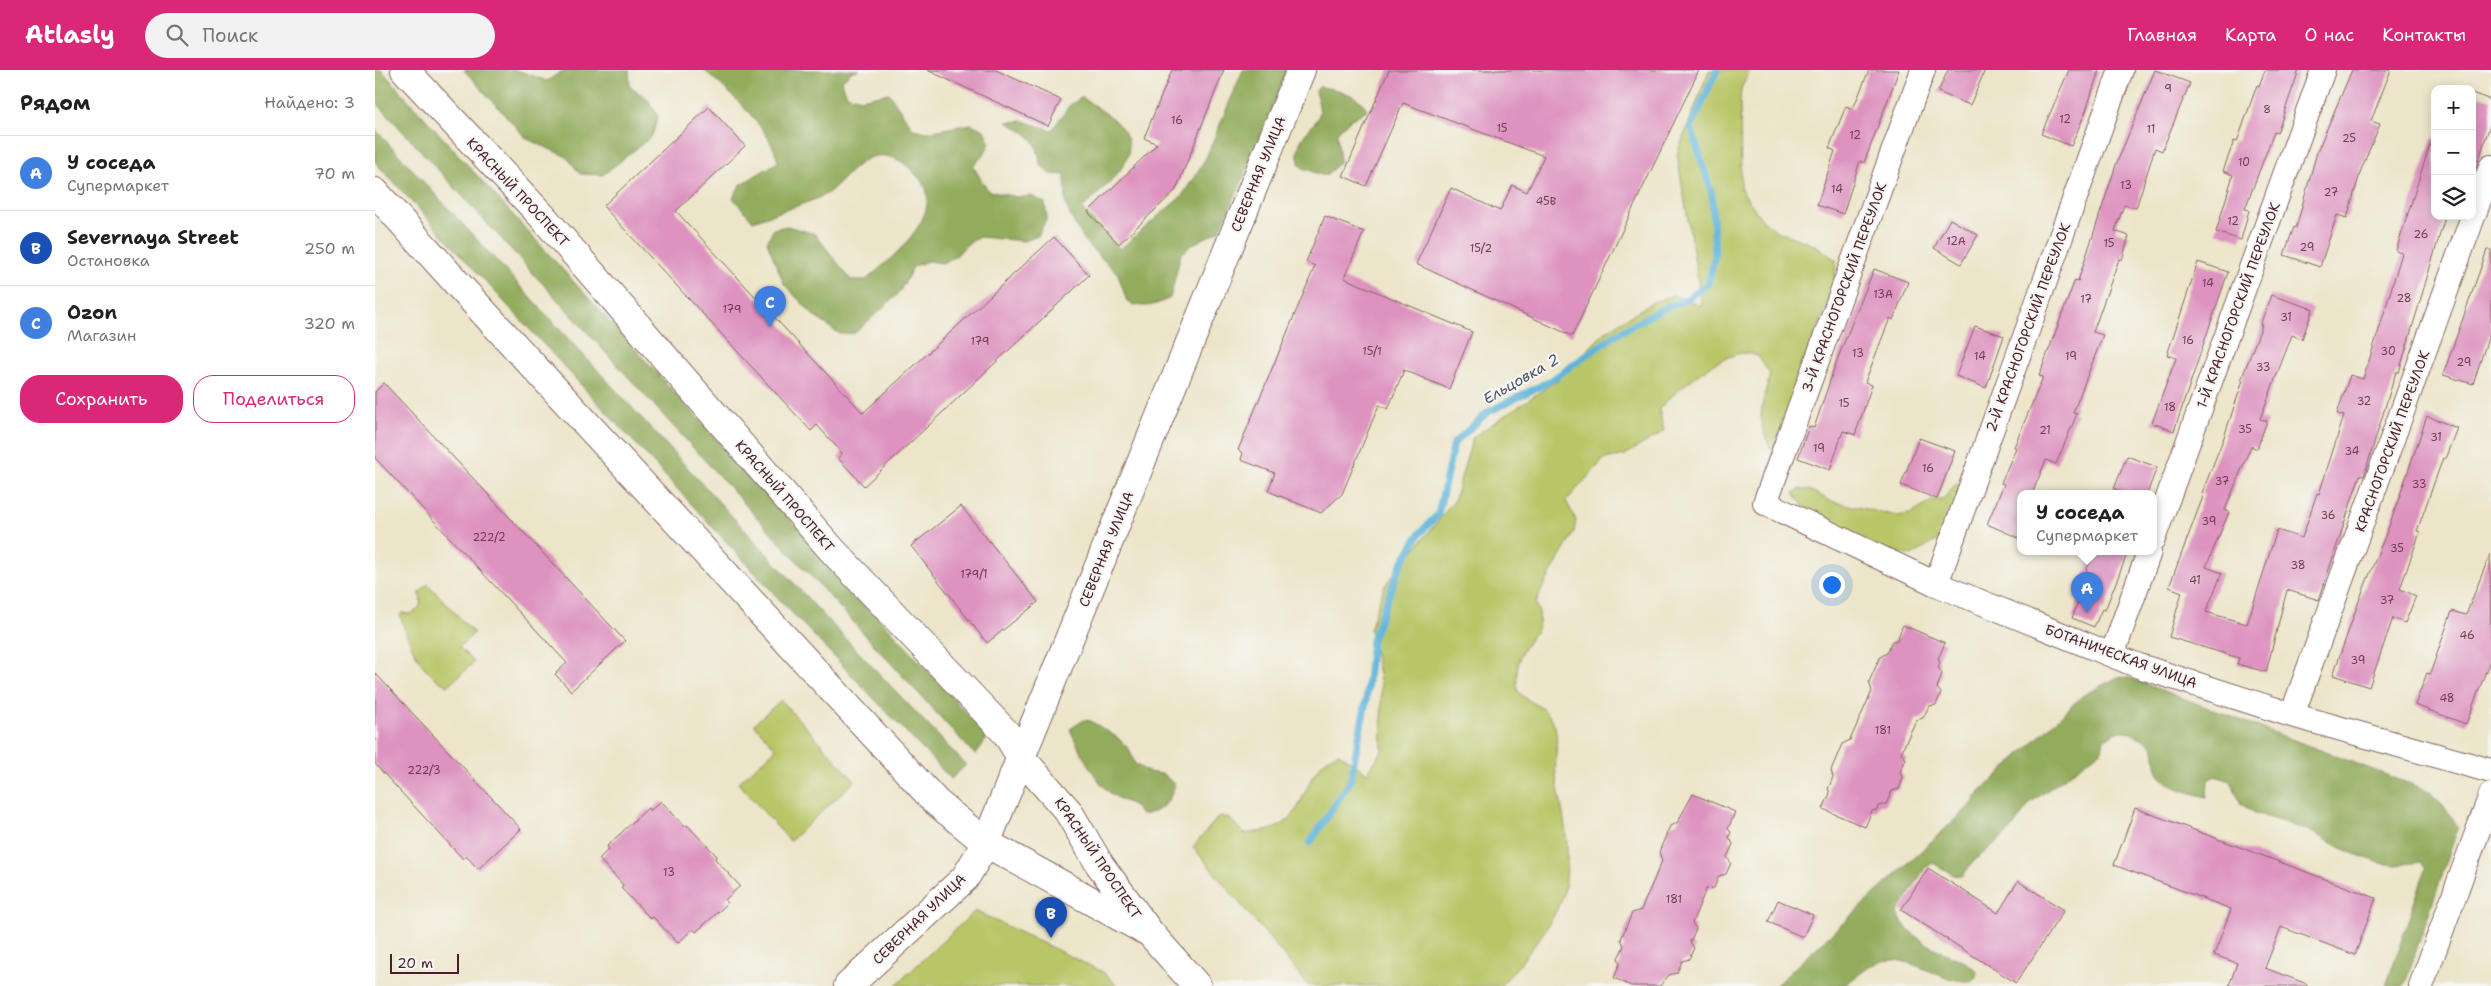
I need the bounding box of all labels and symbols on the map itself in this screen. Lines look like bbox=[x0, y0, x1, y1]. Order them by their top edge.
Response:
house number: 9 bbox=[2164, 81, 2172, 96]
house number: 8 bbox=[2263, 102, 2271, 117]
house number: 12 bbox=[2059, 112, 2071, 127]
house number: 16 bbox=[1171, 113, 1183, 128]
street label: СЕВЕРНАЯ УЛИЦА bbox=[1227, 114, 1289, 234]
house number: 15 bbox=[1496, 121, 1508, 136]
house number: 11 bbox=[2147, 122, 2155, 137]
house number: 12 bbox=[1849, 128, 1861, 143]
house number: 25 bbox=[2342, 131, 2356, 146]
street label: КРАСНЫЙ ПРОСПЕКТ bbox=[463, 134, 573, 251]
house number: 10 bbox=[2238, 155, 2250, 170]
house number: 13 bbox=[2120, 178, 2132, 193]
street label: 3-Й КРАСНОГОРСКИЙ ПЕРЕУЛОК bbox=[1798, 179, 1890, 395]
house number: 14 bbox=[1831, 182, 1843, 197]
house number: 27 bbox=[2324, 185, 2339, 200]
house number: 45В bbox=[1536, 194, 1557, 209]
street label: 1-Й КРАСНОГОРСКИЙ ПЕРЕУЛОК bbox=[2192, 199, 2284, 411]
house number: 12 bbox=[2227, 214, 2239, 229]
street label: 2-Й КРАСНОГОРСКИЙ ПЕРЕУЛОК bbox=[1982, 220, 2074, 434]
house number: 26 bbox=[2414, 227, 2428, 242]
house number: 12А bbox=[1946, 234, 1966, 249]
house number: 15 bbox=[2103, 236, 2115, 251]
house number: 29 bbox=[2300, 240, 2314, 255]
house number: 15/2 bbox=[1470, 241, 1492, 256]
house number: 14 bbox=[2202, 276, 2214, 291]
pin: C bbox=[754, 286, 786, 327]
house number: 13А bbox=[1873, 287, 1893, 302]
house number: 28 bbox=[2396, 291, 2412, 306]
house number: 17 bbox=[2080, 292, 2092, 307]
house number: 179 bbox=[722, 302, 742, 317]
house number: 31 bbox=[2280, 310, 2292, 325]
house number: 16 bbox=[2182, 333, 2194, 348]
house number: 179 bbox=[970, 334, 990, 349]
house number: 15/1 bbox=[1362, 344, 1382, 359]
house number: 30 bbox=[2380, 344, 2396, 359]
house number: 13 bbox=[1852, 346, 1864, 361]
street label: КРАСНОГОРСКИЙ ПЕРЕУЛОК bbox=[2351, 348, 2433, 534]
water label: Ельцовка 2 bbox=[1479, 349, 1563, 409]
house number: 14 bbox=[1974, 349, 1986, 364]
house number: 19 bbox=[2065, 349, 2077, 364]
house number: 29 bbox=[2457, 355, 2471, 370]
house number: 33 bbox=[2256, 360, 2270, 375]
house number: 32 bbox=[2357, 394, 2371, 409]
house number: 15 bbox=[1838, 396, 1850, 411]
house number: 18 bbox=[2164, 400, 2176, 415]
house number: 35 bbox=[2238, 422, 2252, 437]
house number: 21 bbox=[2039, 423, 2051, 438]
house number: 31 bbox=[2430, 430, 2442, 445]
street label: КРАСНЫЙ ПРОСПЕКТ bbox=[731, 436, 839, 556]
house number: 19 bbox=[1813, 441, 1825, 456]
house number: 34 bbox=[2345, 444, 2360, 459]
house number: 16 bbox=[1922, 461, 1934, 476]
house number: 37 bbox=[2215, 474, 2230, 489]
house number: 33 bbox=[2412, 477, 2426, 492]
street label: СЕВЕРНАЯ УЛИЦА bbox=[1075, 489, 1137, 609]
house number: 36 bbox=[2320, 508, 2336, 523]
house number: 39 bbox=[2202, 514, 2216, 529]
house number: 222/2 bbox=[472, 530, 506, 545]
house number: 35 bbox=[2390, 541, 2404, 556]
house number: 38 bbox=[2290, 558, 2306, 573]
house number: 179/1 bbox=[960, 567, 988, 582]
your location bbox=[1819, 572, 1845, 598]
pin: A bbox=[2071, 572, 2103, 613]
house number: 41 bbox=[2189, 573, 2201, 588]
house number: 37 bbox=[2380, 593, 2395, 608]
street label: БОТАНИЧЕСКАЯ УЛИЦА bbox=[2042, 620, 2200, 692]
house number: 46 bbox=[2459, 628, 2475, 643]
house number: 39 bbox=[2351, 653, 2365, 668]
house number: 48 bbox=[2439, 691, 2455, 706]
house number: 181 bbox=[1875, 723, 1891, 738]
house number: 222/3 bbox=[407, 763, 441, 778]
street label: КРАСНЫЙ ПРОСПЕКТ bbox=[1051, 794, 1146, 922]
house number: 13 bbox=[663, 865, 675, 880]
street label: СЕВЕРНАЯ УЛИЦА bbox=[868, 870, 970, 968]
house number: 181 bbox=[1666, 892, 1682, 907]
pin: B bbox=[1035, 897, 1067, 938]
scale bar bbox=[390, 951, 459, 974]

